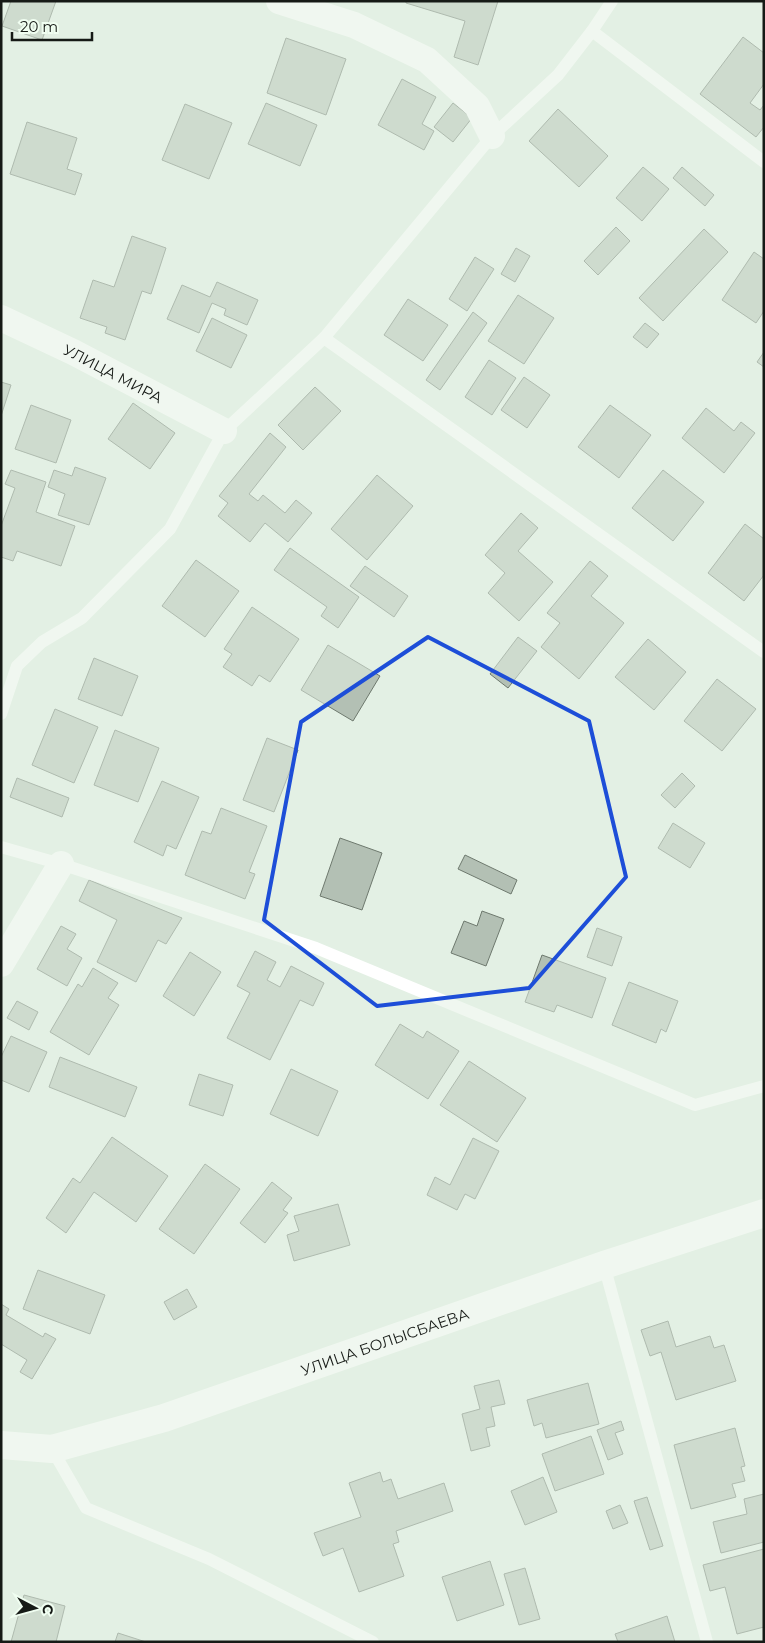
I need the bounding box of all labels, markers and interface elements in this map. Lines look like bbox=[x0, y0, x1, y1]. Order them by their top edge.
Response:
scale bar bbox=[12, 10, 92, 42]
text: 20 m bbox=[20, 17, 58, 36]
street label: УЛИЦА МИРА bbox=[60, 339, 166, 407]
street label: УЛИЦА БОЛЫСБАЕВА bbox=[298, 1303, 471, 1379]
north arrow bbox=[10, 1583, 60, 1633]
text: С bbox=[38, 1603, 57, 1615]

